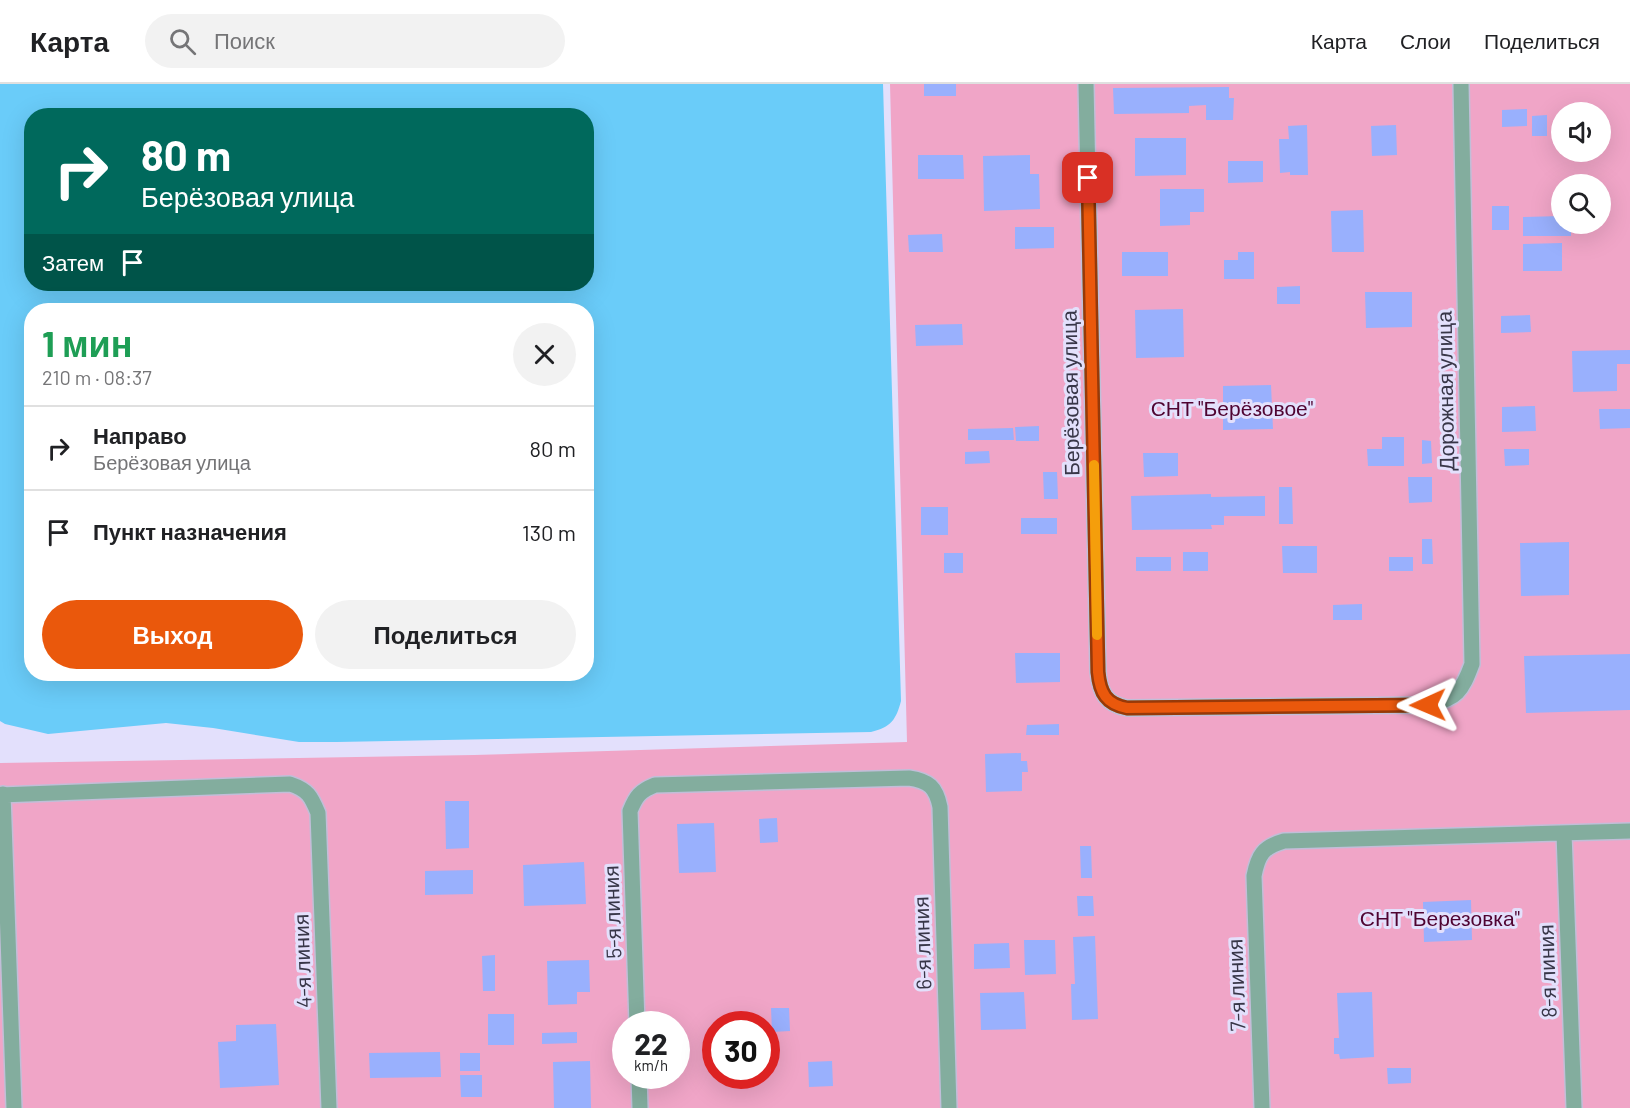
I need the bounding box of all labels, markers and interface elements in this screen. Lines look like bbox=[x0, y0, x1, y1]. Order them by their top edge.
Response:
search box bbox=[145, 14, 565, 68]
text: Карта bbox=[30, 24, 109, 58]
icon: search bbox=[166, 25, 199, 58]
text: Поиск bbox=[214, 27, 275, 53]
text: Карта bbox=[1311, 28, 1367, 53]
text: Слои bbox=[1400, 28, 1451, 53]
text: Поделиться bbox=[1484, 28, 1600, 53]
map controls bbox=[1551, 102, 1611, 234]
button: sound bbox=[1551, 102, 1611, 162]
text: 80 m bbox=[141, 129, 231, 179]
icon: right bbox=[42, 132, 120, 210]
pin bbox=[1062, 152, 1113, 203]
icon: arrive bbox=[1071, 161, 1104, 194]
button: search bbox=[1551, 174, 1611, 234]
text: Берёзовая улица bbox=[141, 180, 354, 212]
icon: arrive bbox=[116, 246, 149, 279]
text: Затем bbox=[42, 249, 104, 275]
street label: Берёзовая улица bbox=[1056, 310, 1083, 476]
street label: Дорожная улица bbox=[1431, 311, 1458, 471]
text: 1 мин bbox=[42, 321, 132, 364]
button: close bbox=[513, 323, 576, 386]
text: 210 m · 08:37 bbox=[42, 365, 152, 389]
park label: СНТ "Берёзовое" bbox=[1151, 395, 1313, 420]
text: Направо bbox=[93, 422, 187, 448]
icon: right bbox=[42, 432, 75, 465]
text: 80 m bbox=[530, 435, 576, 461]
text: Берёзовая улица bbox=[93, 450, 251, 474]
icon: arrive bbox=[42, 516, 75, 549]
text: Пункт назначения bbox=[93, 518, 287, 544]
text: 130 m bbox=[522, 519, 576, 545]
button: Выход bbox=[42, 600, 303, 669]
button: Поделиться bbox=[315, 600, 576, 669]
position arrow bbox=[1396, 673, 1460, 737]
street label: 5-я линия bbox=[597, 865, 626, 959]
street label: 6-я линия bbox=[907, 896, 936, 990]
park label: СНТ "Березовка" bbox=[1360, 905, 1520, 930]
street label: 4-я линия bbox=[287, 914, 316, 1009]
street label: 8-я линия bbox=[1532, 924, 1561, 1018]
street label: 7-я линия bbox=[1221, 938, 1250, 1032]
speed limit sign: 30 bbox=[702, 1011, 780, 1089]
text: 22 bbox=[634, 1025, 668, 1061]
text: km/h bbox=[634, 1056, 668, 1074]

